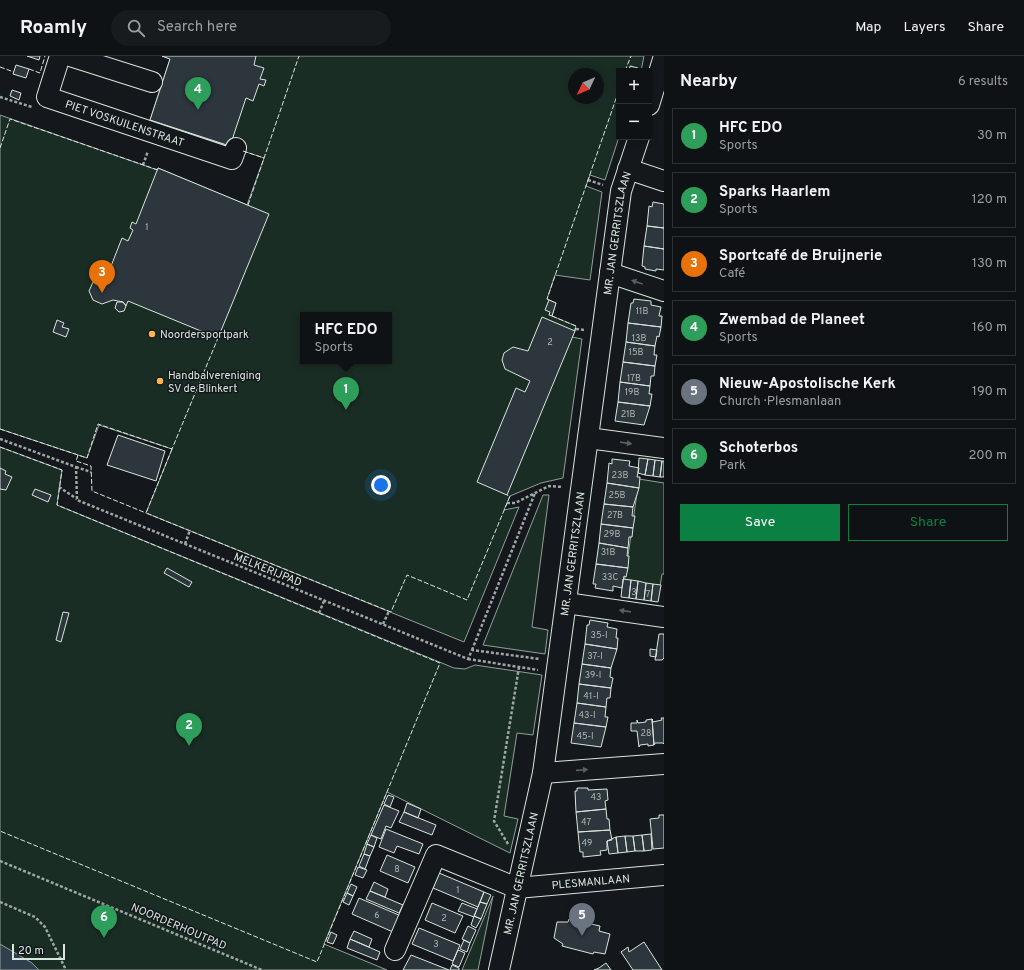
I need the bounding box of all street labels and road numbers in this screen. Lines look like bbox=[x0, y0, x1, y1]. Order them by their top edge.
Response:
street label: PIET VOSKUILENSTRAAT bbox=[63, 98, 186, 150]
street label: MR. JAN GERRITSZLAAN bbox=[601, 170, 635, 296]
street label: MR. JAN GERRITSZLAAN bbox=[558, 491, 589, 617]
street label: MELKERIJPAD bbox=[232, 550, 304, 590]
street label: MR. JAN GERRITSZLAAN bbox=[501, 811, 542, 936]
street label: PLESMANLAAN bbox=[551, 872, 631, 893]
street label: NOORDERHOUTPAD bbox=[129, 900, 229, 953]

